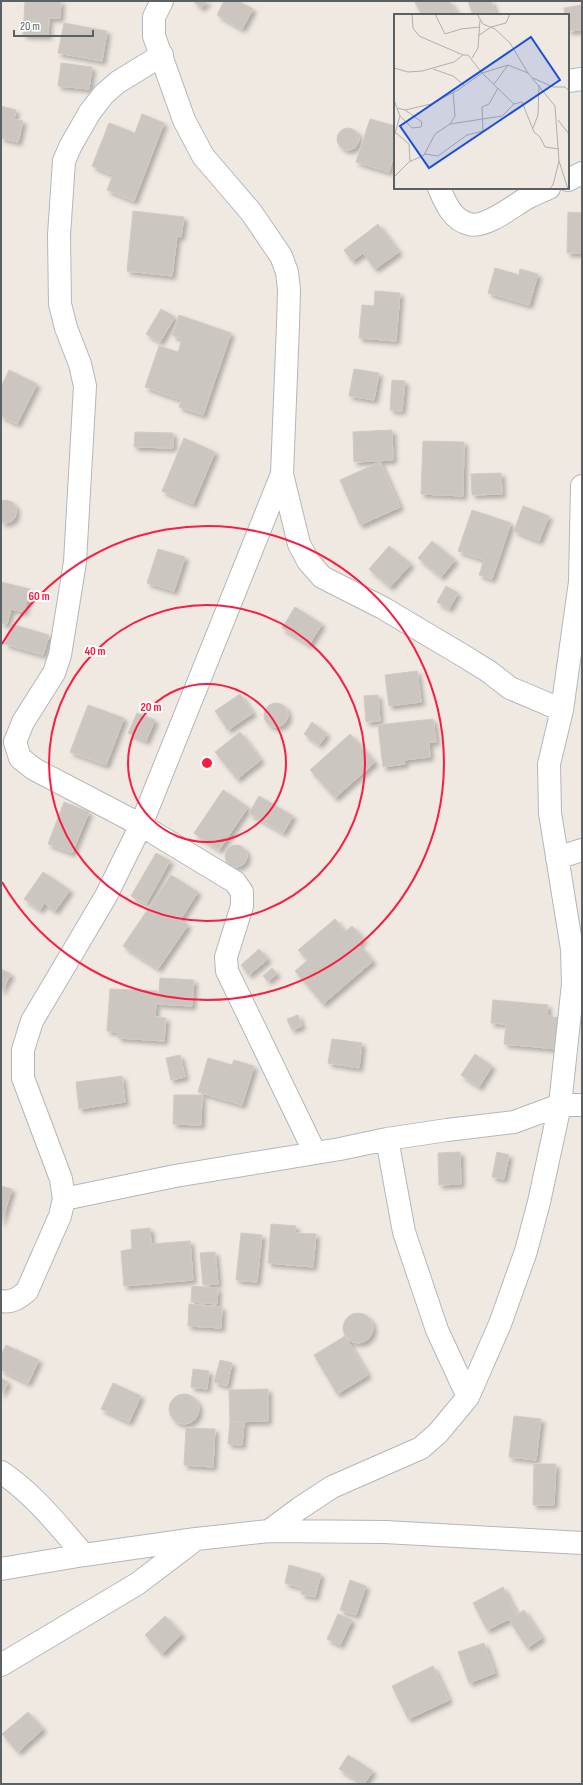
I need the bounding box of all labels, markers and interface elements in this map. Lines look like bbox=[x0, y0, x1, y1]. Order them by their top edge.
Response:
scale bar bbox=[14, 12, 93, 38]
inset map bbox=[394, 14, 569, 189]
text: 20 m bbox=[20, 19, 40, 34]
text: 60 m bbox=[28, 589, 50, 604]
text: 40 m bbox=[84, 644, 106, 659]
text: 20 m bbox=[141, 700, 161, 715]
centre of rings bbox=[200, 756, 214, 770]

